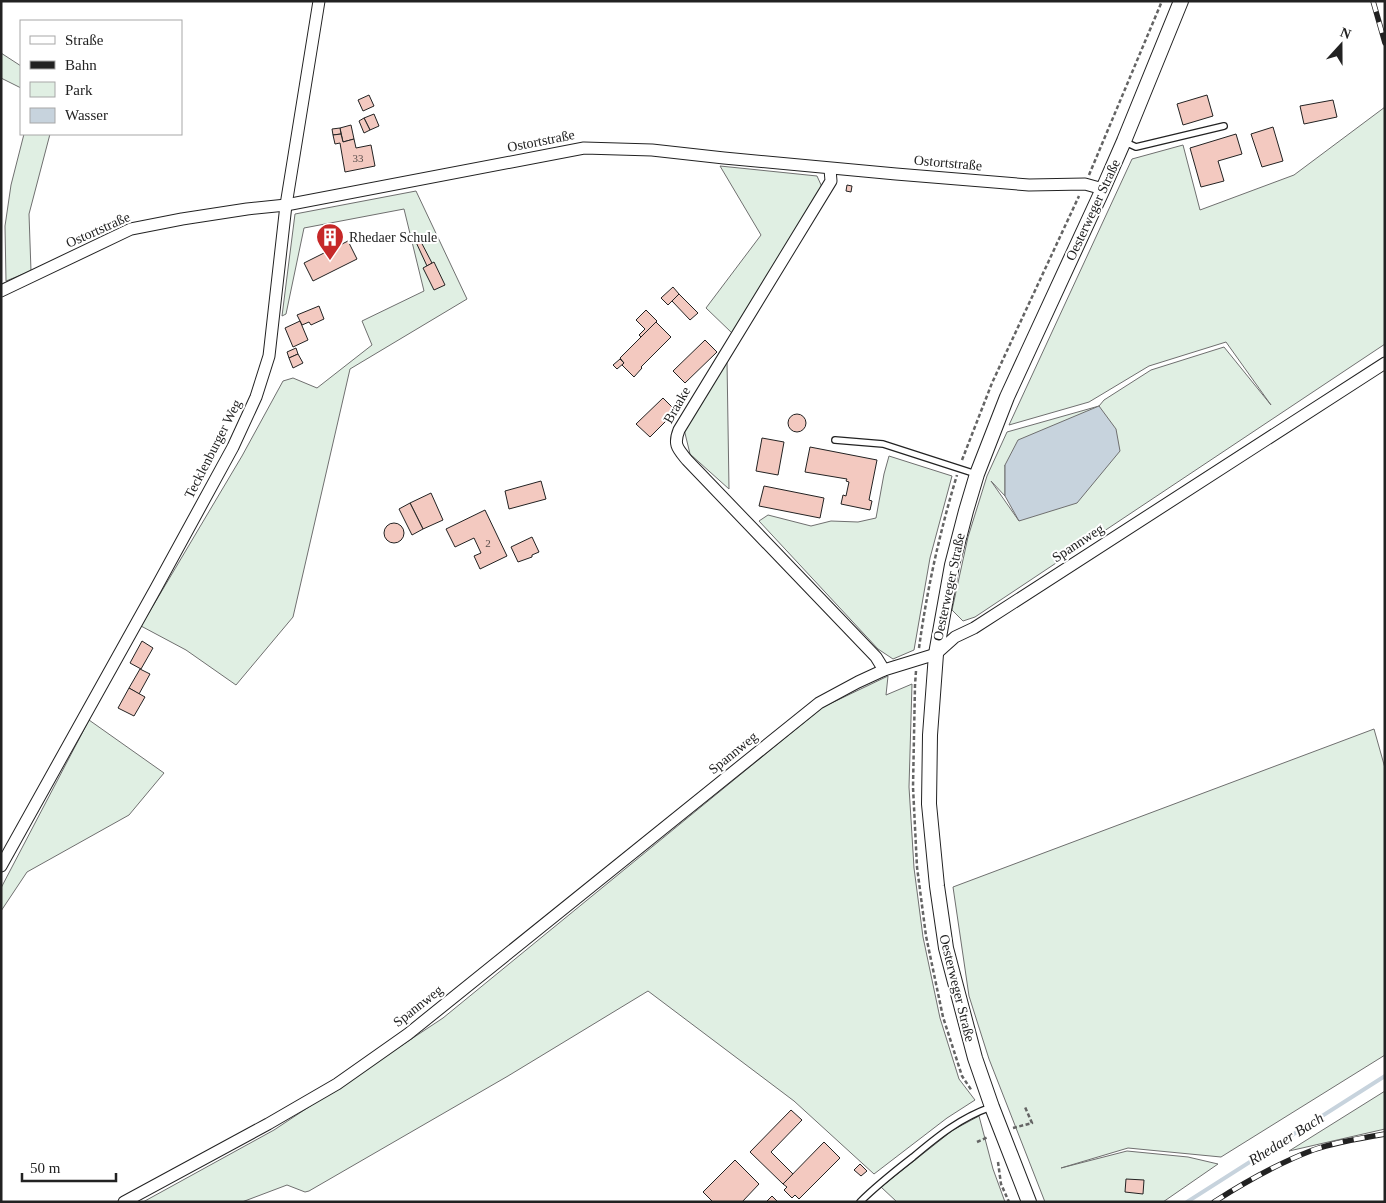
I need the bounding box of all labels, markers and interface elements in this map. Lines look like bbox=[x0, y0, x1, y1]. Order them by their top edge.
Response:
legend bbox=[20, 20, 182, 135]
north arrow bbox=[1316, 20, 1366, 70]
text: N bbox=[1338, 25, 1353, 42]
text: Straße bbox=[65, 32, 104, 48]
text: Bahn bbox=[65, 57, 97, 73]
text: Park bbox=[65, 82, 93, 98]
text: Wasser bbox=[65, 107, 108, 123]
street label: Ostortstraße bbox=[506, 127, 576, 155]
house number: 33 bbox=[353, 152, 364, 164]
street label: Ostortstraße bbox=[913, 153, 983, 173]
street label: Oesterweger Straße bbox=[1063, 157, 1123, 263]
street label: Ostortstraße bbox=[64, 209, 132, 251]
building icon: Rhedaer Schule bbox=[315, 222, 345, 261]
place label: Rhedaer Schule bbox=[349, 230, 437, 245]
street label: Braake bbox=[661, 384, 693, 426]
street label: Tecklenburger Weg bbox=[182, 397, 244, 501]
street label: Spannweg bbox=[1049, 521, 1107, 565]
street label: Oesterweger Straße bbox=[930, 532, 968, 642]
house number: 2 bbox=[485, 537, 491, 549]
street label: Spannweg bbox=[706, 729, 760, 777]
street label: Oesterweger Straße bbox=[936, 933, 978, 1043]
street label: Spannweg bbox=[390, 982, 446, 1030]
water label: Rhedaer Bach bbox=[1245, 1110, 1326, 1169]
scale bar bbox=[22, 1150, 116, 1182]
text: 50 m bbox=[30, 1160, 61, 1176]

